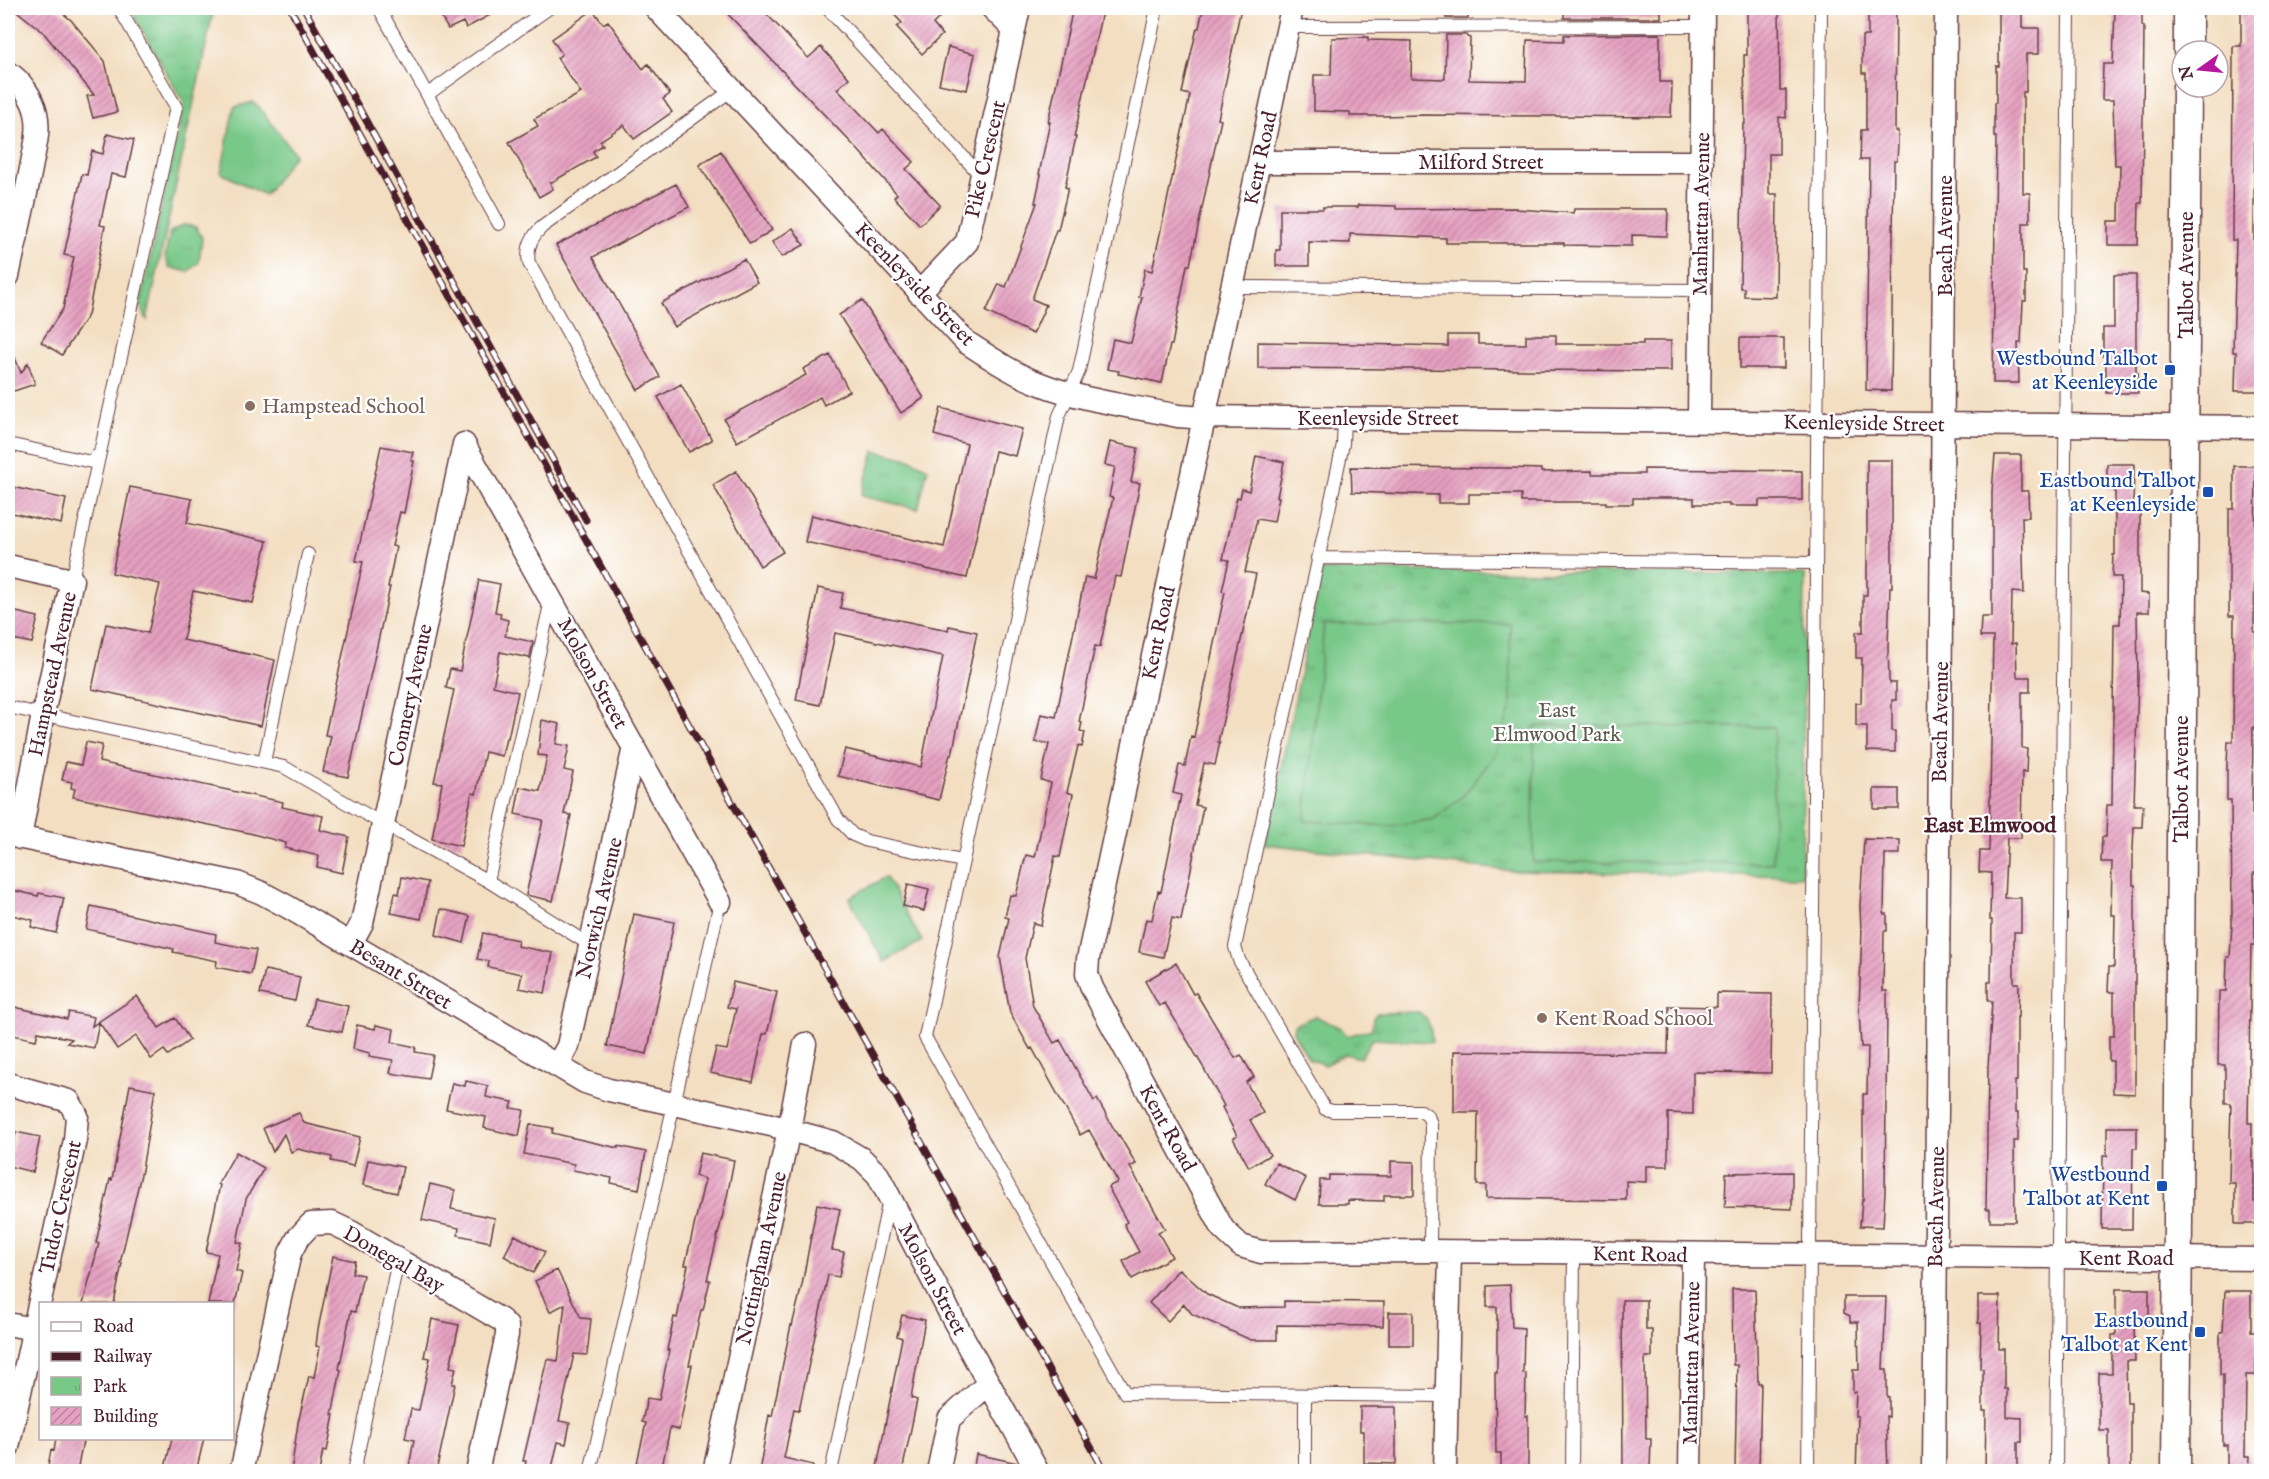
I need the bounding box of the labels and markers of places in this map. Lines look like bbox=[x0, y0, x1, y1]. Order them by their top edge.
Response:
place label: Westbound Talbot at Keenleyside bbox=[1996, 346, 2158, 397]
marker: Westbound Talbot at Keenleyside bbox=[2163, 363, 2177, 377]
place label: Hampstead School bbox=[262, 394, 425, 421]
marker: Hampstead School bbox=[243, 399, 257, 413]
place label: Eastbound Talbot at Keenleyside bbox=[2039, 468, 2196, 519]
marker: Eastbound Talbot at Keenleyside bbox=[2201, 485, 2215, 499]
place label: Kent Road School bbox=[1554, 1006, 1713, 1033]
marker: Kent Road School bbox=[1535, 1011, 1549, 1025]
place label: Westbound Talbot at Kent bbox=[2023, 1162, 2151, 1213]
marker: Westbound Talbot at Kent bbox=[2155, 1179, 2169, 1193]
place label: Eastbound Talbot at Kent bbox=[2061, 1308, 2189, 1359]
marker: Eastbound Talbot at Kent bbox=[2193, 1325, 2207, 1339]

